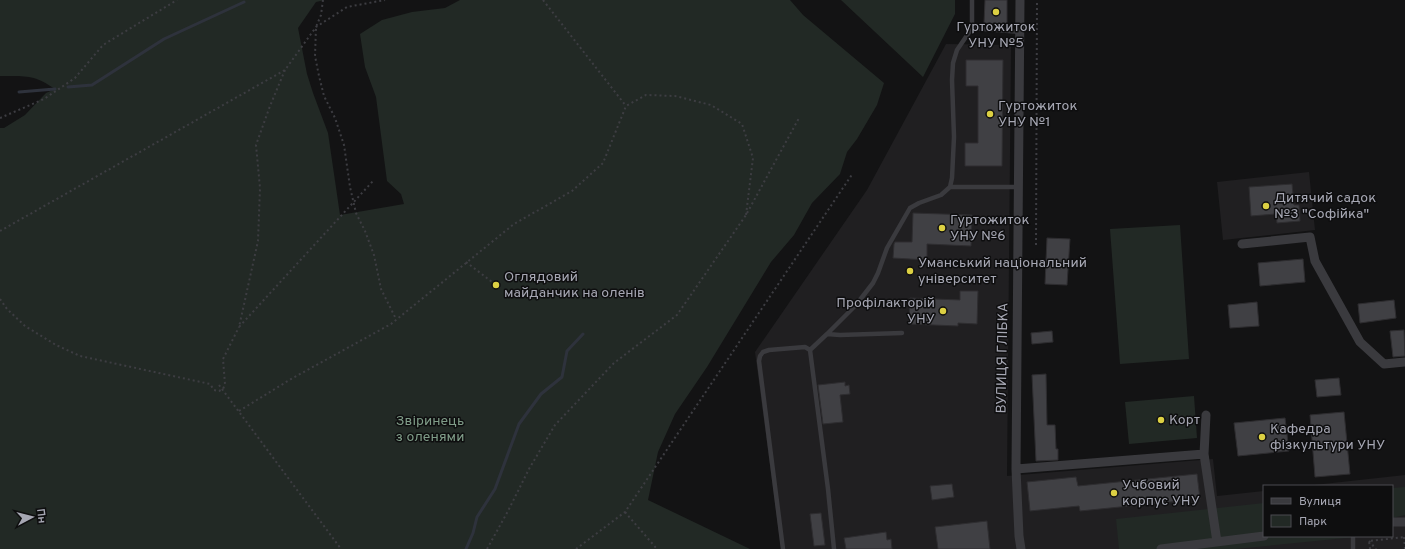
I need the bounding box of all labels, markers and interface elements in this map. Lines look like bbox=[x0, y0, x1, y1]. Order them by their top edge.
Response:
marker: Гуртожиток УНУ №5 bbox=[991, 7, 1001, 17]
place label: Гуртожиток УНУ №5 bbox=[956, 19, 1036, 52]
place label: Гуртожиток УНУ №1 bbox=[998, 98, 1078, 131]
marker: Гуртожиток УНУ №1 bbox=[985, 109, 995, 119]
place label: Дитячий садок №3 "Софійка" bbox=[1274, 190, 1376, 223]
marker: Дитячий садок №3 "Софійка" bbox=[1261, 201, 1271, 211]
place label: Гуртожиток УНУ №6 bbox=[950, 212, 1030, 245]
marker: Гуртожиток УНУ №6 bbox=[937, 223, 947, 233]
place label: Уманський національний університет bbox=[918, 255, 1087, 288]
marker: Уманський національний університет bbox=[905, 266, 915, 276]
place label: Оглядовий майданчик на оленів bbox=[504, 269, 645, 302]
marker: Оглядовий майданчик на оленів bbox=[491, 280, 501, 290]
place label: Профілакторій УНУ bbox=[836, 295, 935, 328]
street label: ВУЛИЦЯ ГЛІБКА bbox=[994, 302, 1012, 414]
marker: Профілакторій УНУ bbox=[938, 306, 948, 316]
place label: Корт bbox=[1169, 412, 1200, 429]
park label: Звіринець з оленями bbox=[396, 413, 464, 446]
marker: Корт bbox=[1156, 415, 1166, 425]
place label: Кафедра фізкультури УНУ bbox=[1270, 421, 1385, 454]
marker: Кафедра фізкультури УНУ bbox=[1257, 432, 1267, 442]
place label: Учбовий корпус УНУ bbox=[1122, 477, 1200, 510]
legend bbox=[1263, 485, 1393, 537]
marker: Учбовий корпус УНУ bbox=[1109, 488, 1119, 498]
text: Вулиця bbox=[1299, 494, 1341, 510]
north arrow bbox=[12, 497, 52, 537]
text: Пн bbox=[33, 508, 49, 524]
text: Парк bbox=[1299, 514, 1327, 530]

